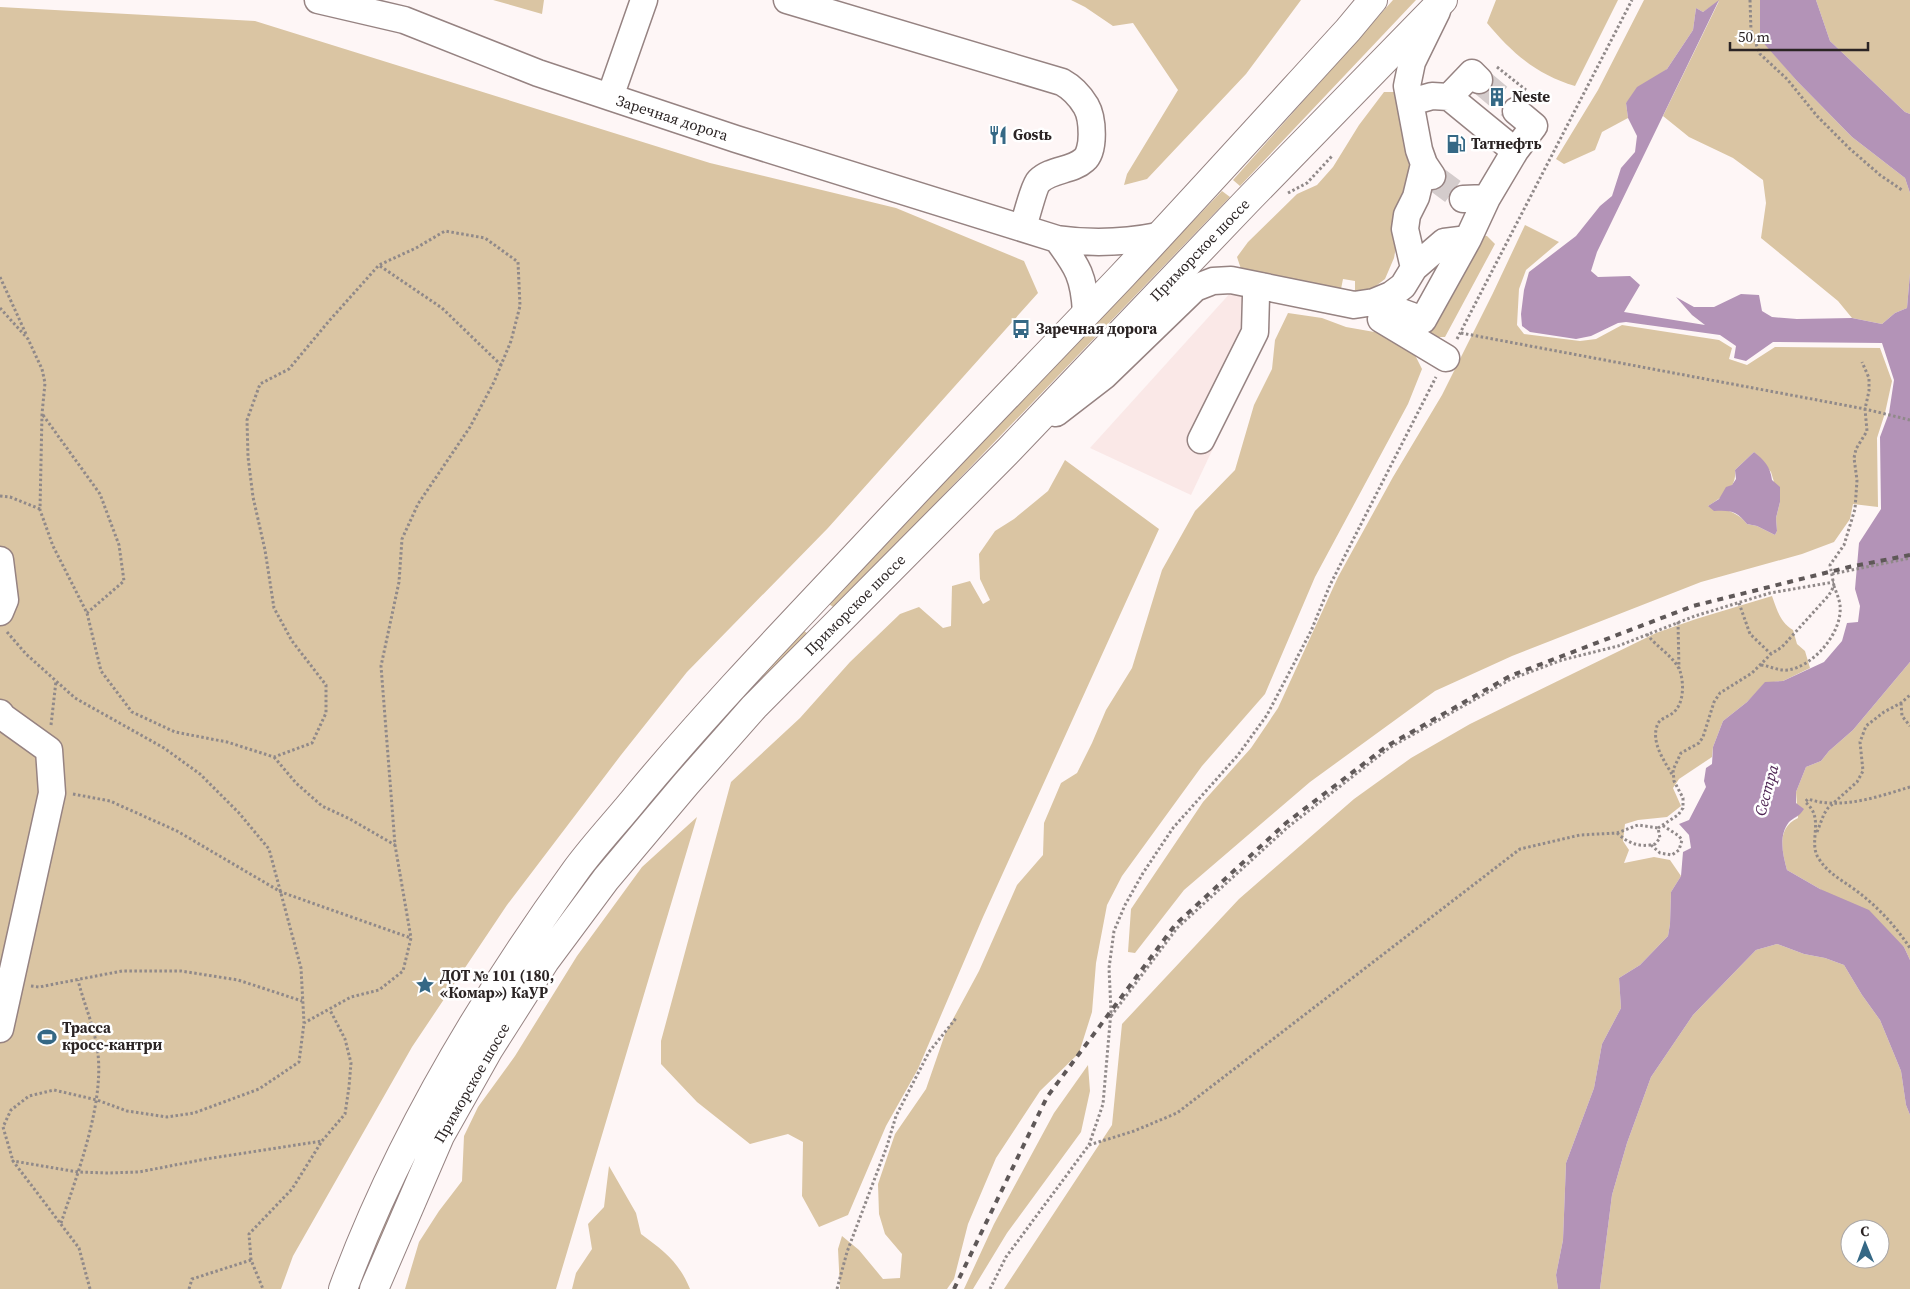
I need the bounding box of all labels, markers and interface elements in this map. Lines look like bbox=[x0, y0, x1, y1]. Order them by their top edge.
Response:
scale bar bbox=[1730, 20, 1868, 52]
text: 50 m bbox=[1738, 26, 1770, 47]
building icon: Neste bbox=[1486, 86, 1508, 108]
place label: Neste bbox=[1512, 86, 1550, 107]
street label: Заречная дорога bbox=[613, 90, 731, 146]
restaurant icon: Gostь bbox=[987, 124, 1009, 146]
place label: Gostь bbox=[1013, 124, 1052, 145]
fuel station icon: Татнефть bbox=[1445, 133, 1467, 155]
place label: Татнефть bbox=[1471, 133, 1541, 154]
street label: Приморское шоссе bbox=[1145, 193, 1254, 306]
bus stop icon: Заречная дорога bbox=[1010, 318, 1032, 340]
place label: Заречная дорога bbox=[1036, 318, 1158, 339]
street label: Приморское шоссе bbox=[799, 549, 910, 660]
water label: Сестра bbox=[1749, 761, 1784, 818]
place label: ДОТ № 101 (180, «Комар») КаУР bbox=[440, 965, 554, 1003]
place icon: ДОТ № 101 (180, «Комар») КаУР bbox=[414, 974, 436, 996]
place label: Трасса кросс-кантри bbox=[62, 1017, 162, 1055]
street label: Приморское шоссе bbox=[429, 1019, 515, 1147]
sports icon: Трасса кросс-кантри bbox=[36, 1026, 58, 1048]
north arrow bbox=[1840, 1219, 1890, 1269]
text: С bbox=[1860, 1221, 1870, 1241]

